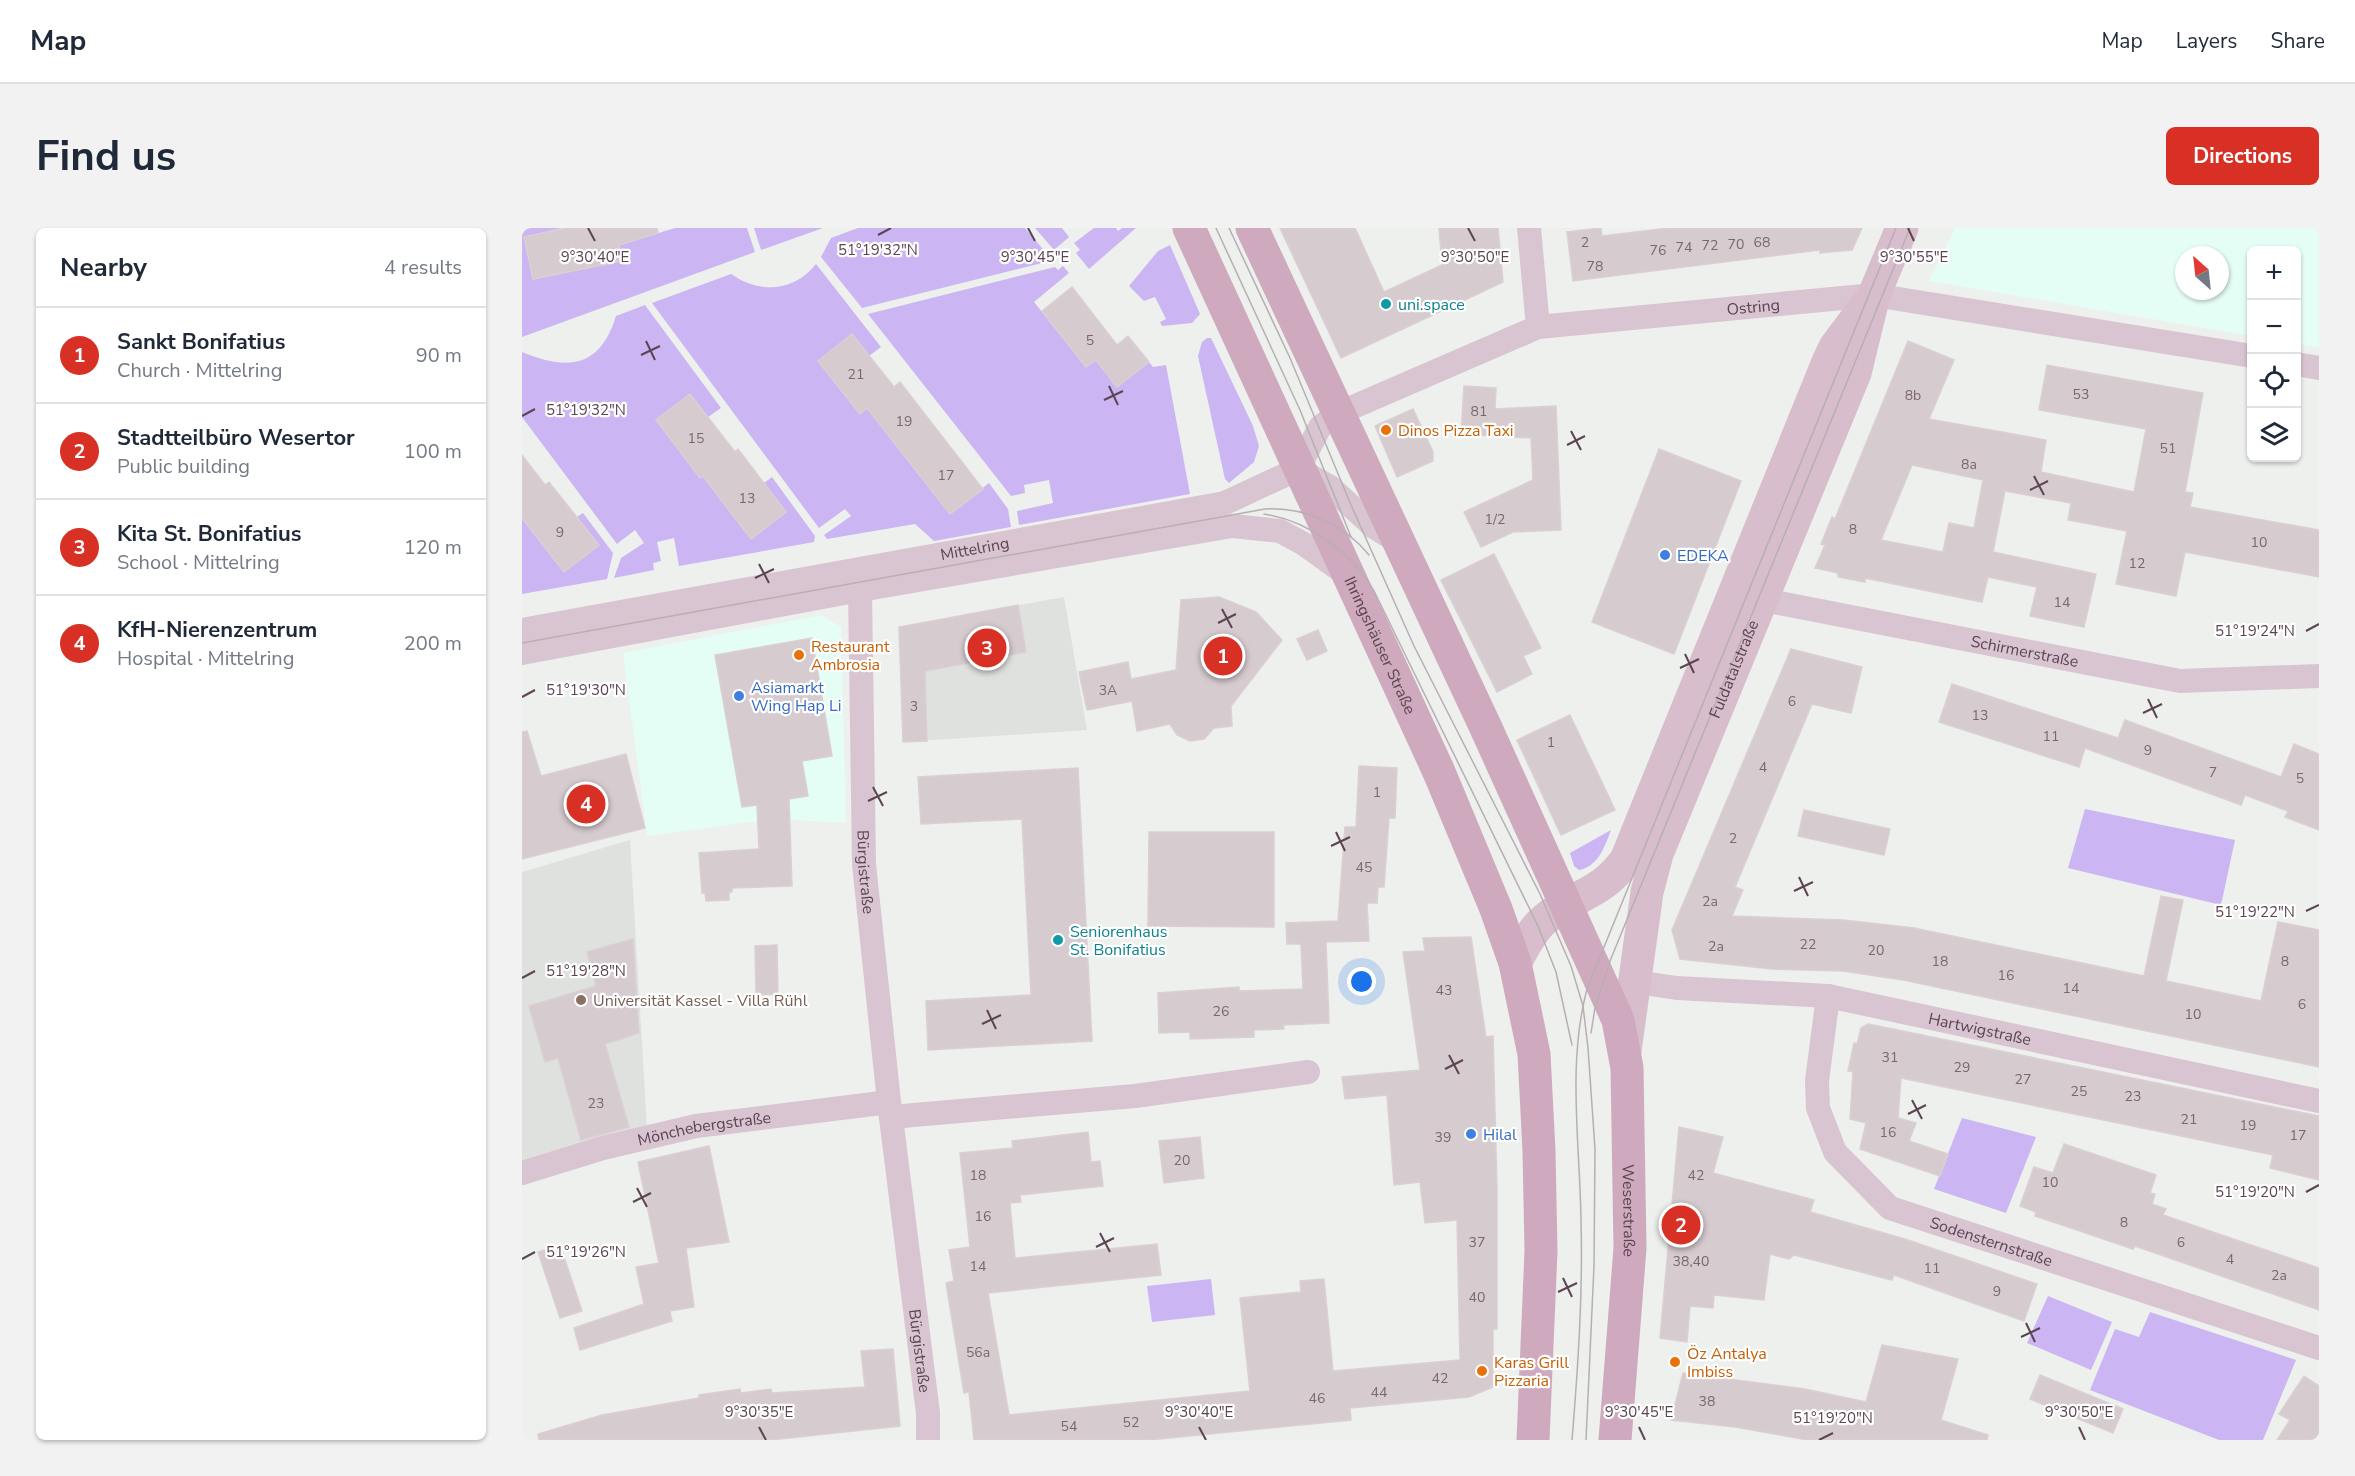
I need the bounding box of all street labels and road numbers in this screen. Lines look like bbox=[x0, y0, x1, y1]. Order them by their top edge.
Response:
street label: Ostring bbox=[1726, 294, 1781, 321]
street label: Mittelring bbox=[939, 532, 1011, 566]
street label: Ihringshäuser Straße bbox=[1339, 573, 1421, 718]
street label: Fuldatalstraße bbox=[1704, 617, 1764, 722]
street label: Schirmerstraße bbox=[1969, 631, 2080, 673]
street label: Bürgistraße bbox=[852, 830, 879, 915]
street label: Hartwigstraße bbox=[1926, 1008, 2033, 1051]
street label: Mönchebergstraße bbox=[635, 1107, 772, 1151]
street label: Weserstraße bbox=[1617, 1164, 1640, 1258]
street label: Sodensternstraße bbox=[1927, 1212, 2055, 1272]
street label: Bürgistraße bbox=[903, 1308, 935, 1394]

